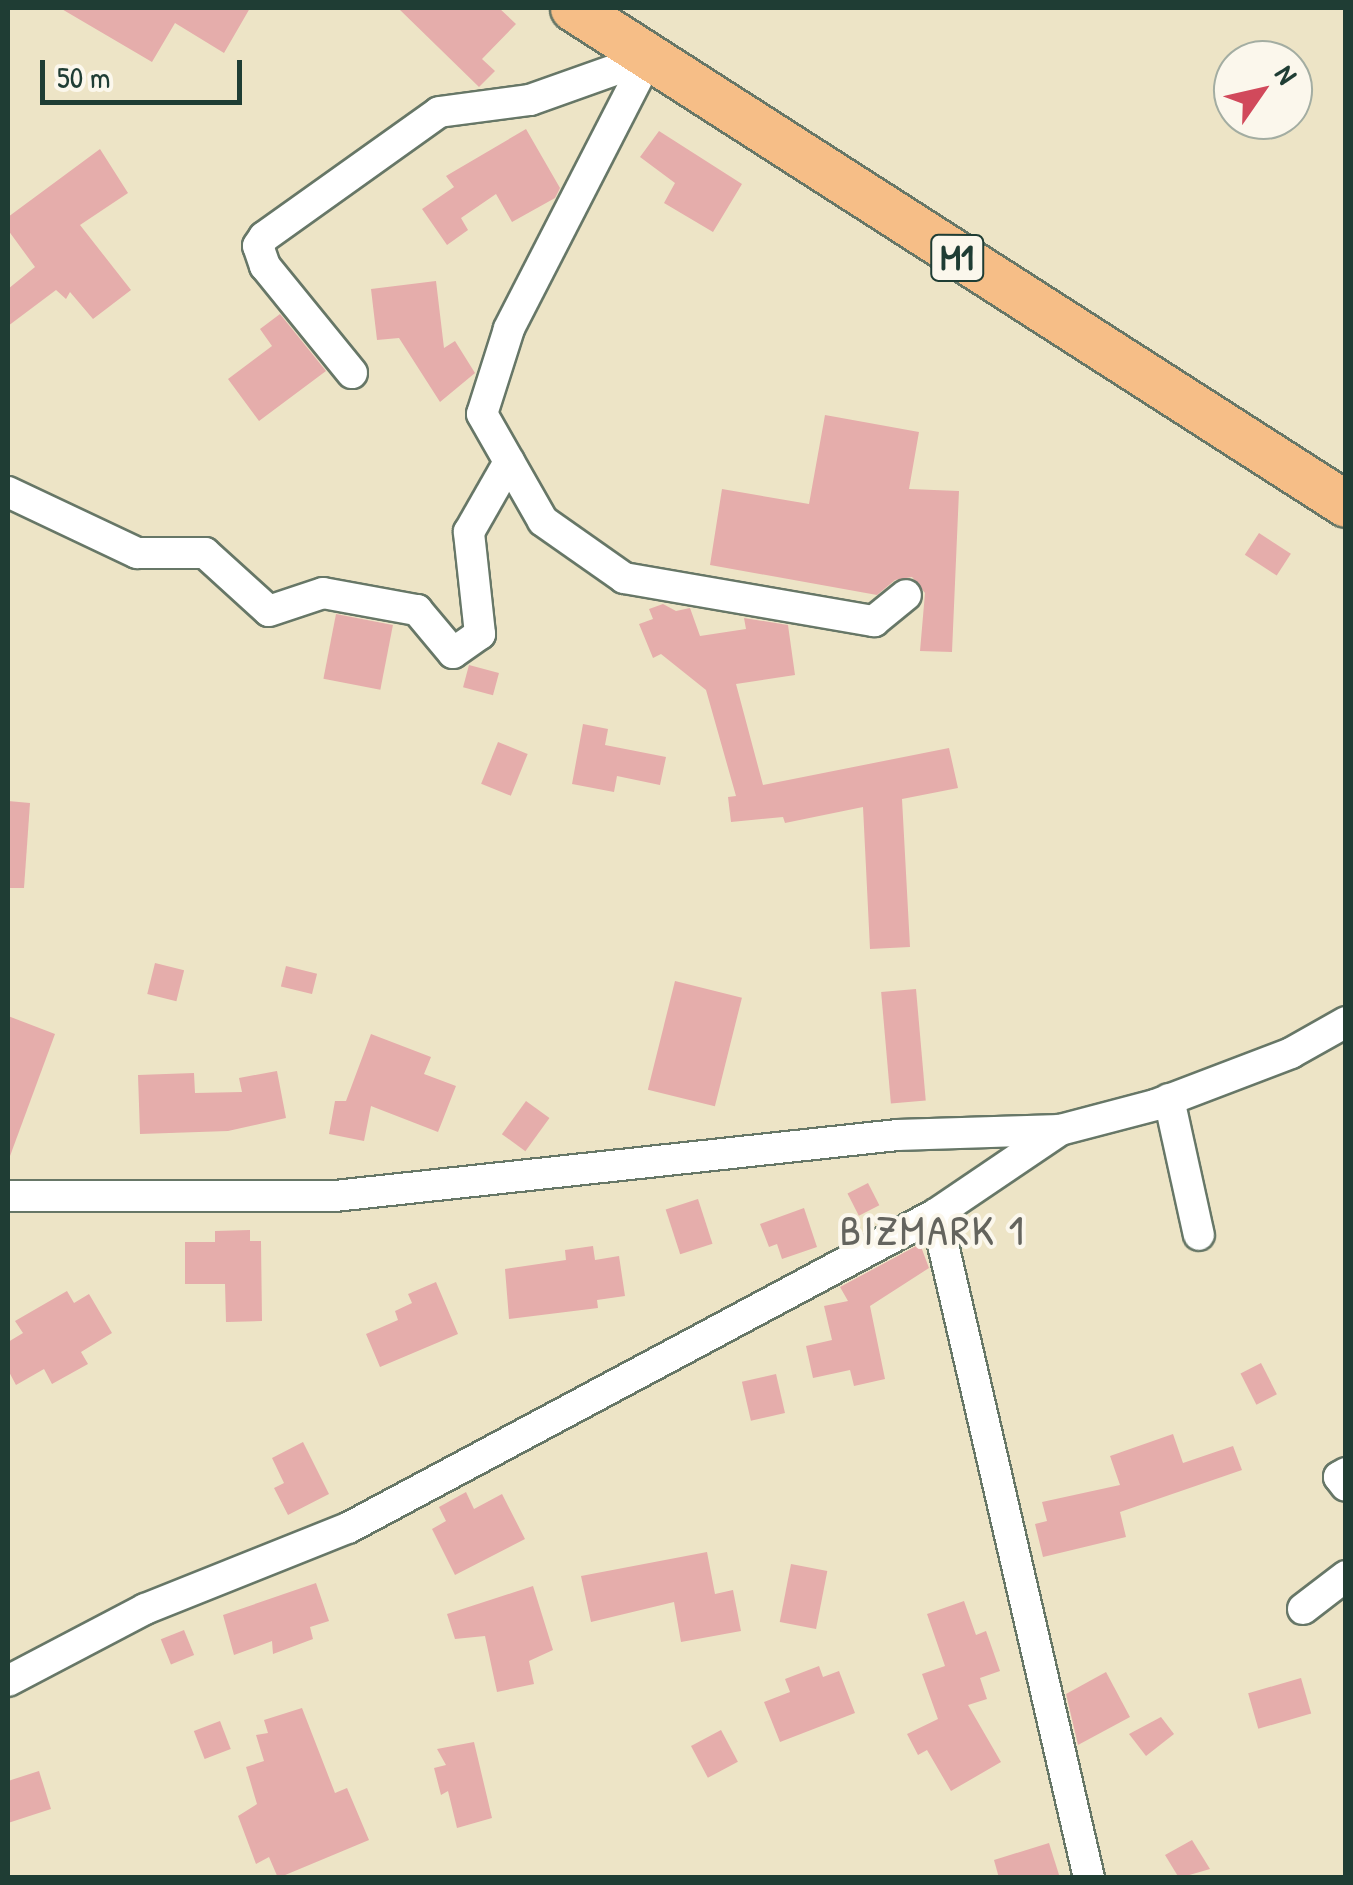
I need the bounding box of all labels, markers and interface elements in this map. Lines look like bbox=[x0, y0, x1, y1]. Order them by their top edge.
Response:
scale bar bbox=[45, 40, 248, 102]
north arrow bbox=[1213, 40, 1313, 140]
text: 50 m bbox=[57, 57, 110, 97]
text: N bbox=[1266, 58, 1306, 91]
road number: M1 bbox=[930, 228, 984, 288]
district label: BIZMARK 1 bbox=[840, 1205, 1026, 1255]

